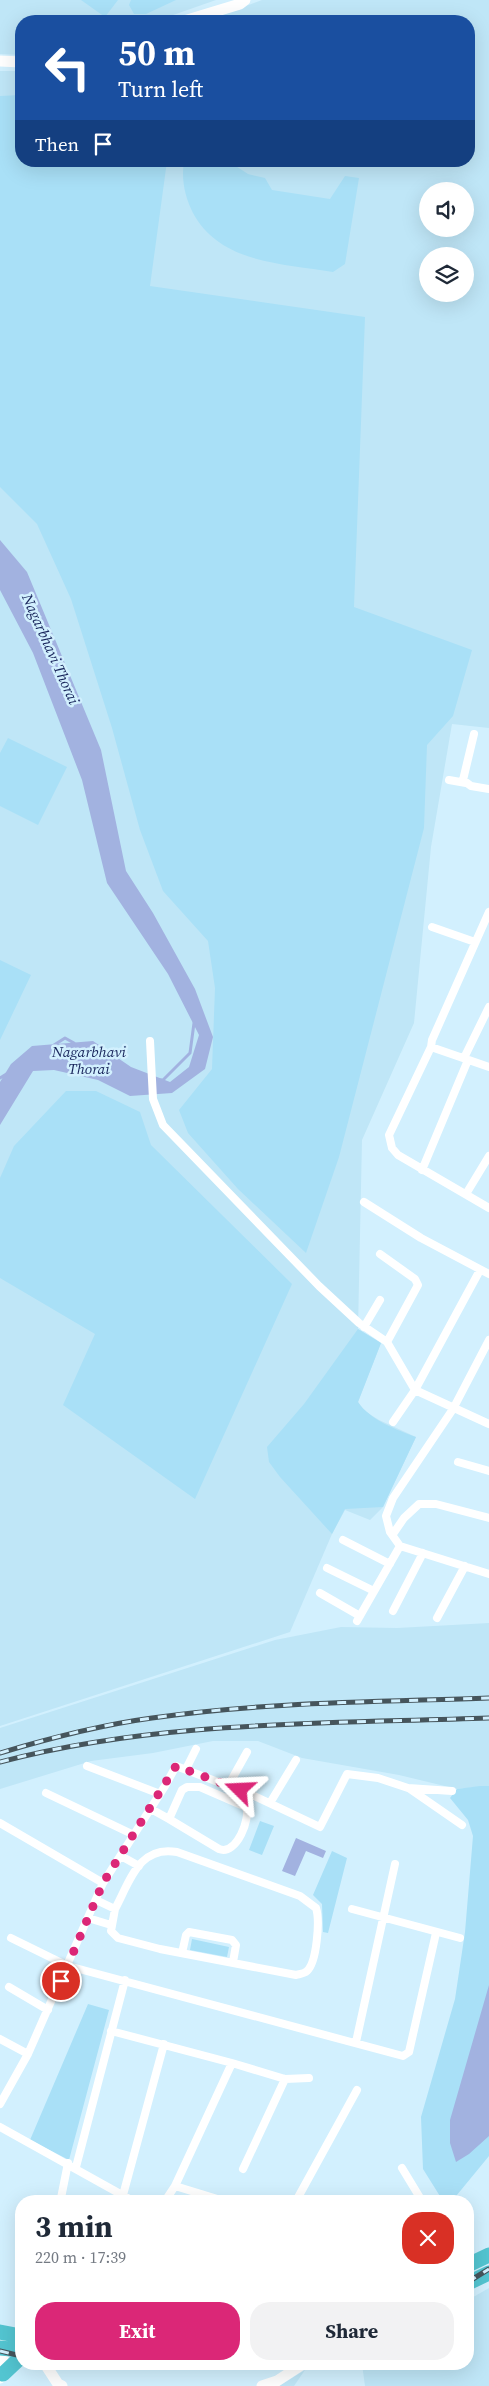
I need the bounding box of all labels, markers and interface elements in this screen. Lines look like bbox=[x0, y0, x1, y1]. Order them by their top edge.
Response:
text: 50 m bbox=[118, 29, 195, 77]
icon: left bbox=[35, 35, 100, 100]
text: Turn left bbox=[118, 74, 203, 104]
icon: arrive bbox=[89, 130, 117, 158]
text: Then bbox=[35, 131, 79, 157]
map controls bbox=[419, 182, 474, 302]
button: sound bbox=[419, 182, 474, 237]
button: layers bbox=[419, 247, 474, 302]
water label: Nagarbhavi Thorai bbox=[17, 589, 85, 708]
water label: Nagarbhavi Thorai bbox=[51, 1041, 126, 1079]
position arrow bbox=[213, 1763, 265, 1815]
pin bbox=[40, 1960, 82, 2002]
icon: arrive bbox=[47, 1967, 75, 1995]
text: 3 min bbox=[35, 2206, 113, 2247]
button: close bbox=[402, 2212, 454, 2264]
text: 220 m · 17:39 bbox=[35, 2246, 126, 2268]
button: Exit bbox=[35, 2302, 240, 2360]
button: Share bbox=[250, 2302, 454, 2360]

